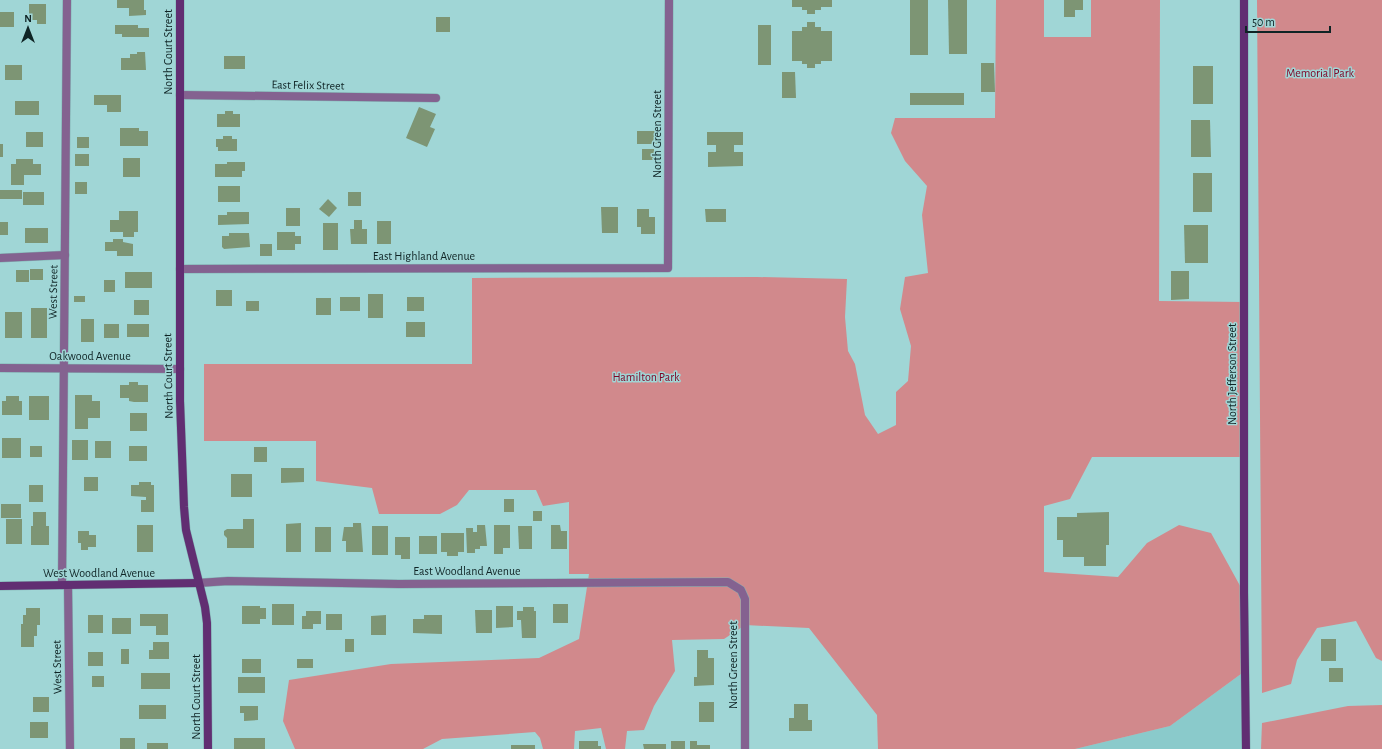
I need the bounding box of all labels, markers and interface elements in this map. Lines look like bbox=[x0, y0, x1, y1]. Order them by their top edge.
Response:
north arrow bbox=[8, 8, 48, 48]
scale bar bbox=[1246, 8, 1330, 34]
street label: North Court Street bbox=[162, 9, 174, 95]
text: N bbox=[24, 13, 32, 24]
text: 50 m bbox=[1252, 16, 1275, 28]
park label: Memorial Park bbox=[1286, 67, 1355, 79]
street label: East Felix Street bbox=[271, 78, 345, 92]
street label: North Green Street bbox=[651, 90, 663, 178]
street label: East Highland Avenue bbox=[373, 250, 475, 262]
street label: West Street bbox=[47, 265, 59, 319]
street label: North Jefferson Street bbox=[1226, 323, 1238, 425]
street label: North Court Street bbox=[161, 333, 175, 419]
street label: Oakwood Avenue bbox=[49, 350, 131, 362]
park label: Hamilton Park bbox=[612, 371, 680, 383]
street label: East Woodland Avenue bbox=[413, 565, 521, 577]
street label: West Woodland Avenue bbox=[43, 567, 155, 579]
street label: North Green Street bbox=[727, 621, 739, 709]
street label: West Street bbox=[51, 640, 63, 694]
street label: North Court Street bbox=[190, 654, 202, 740]

